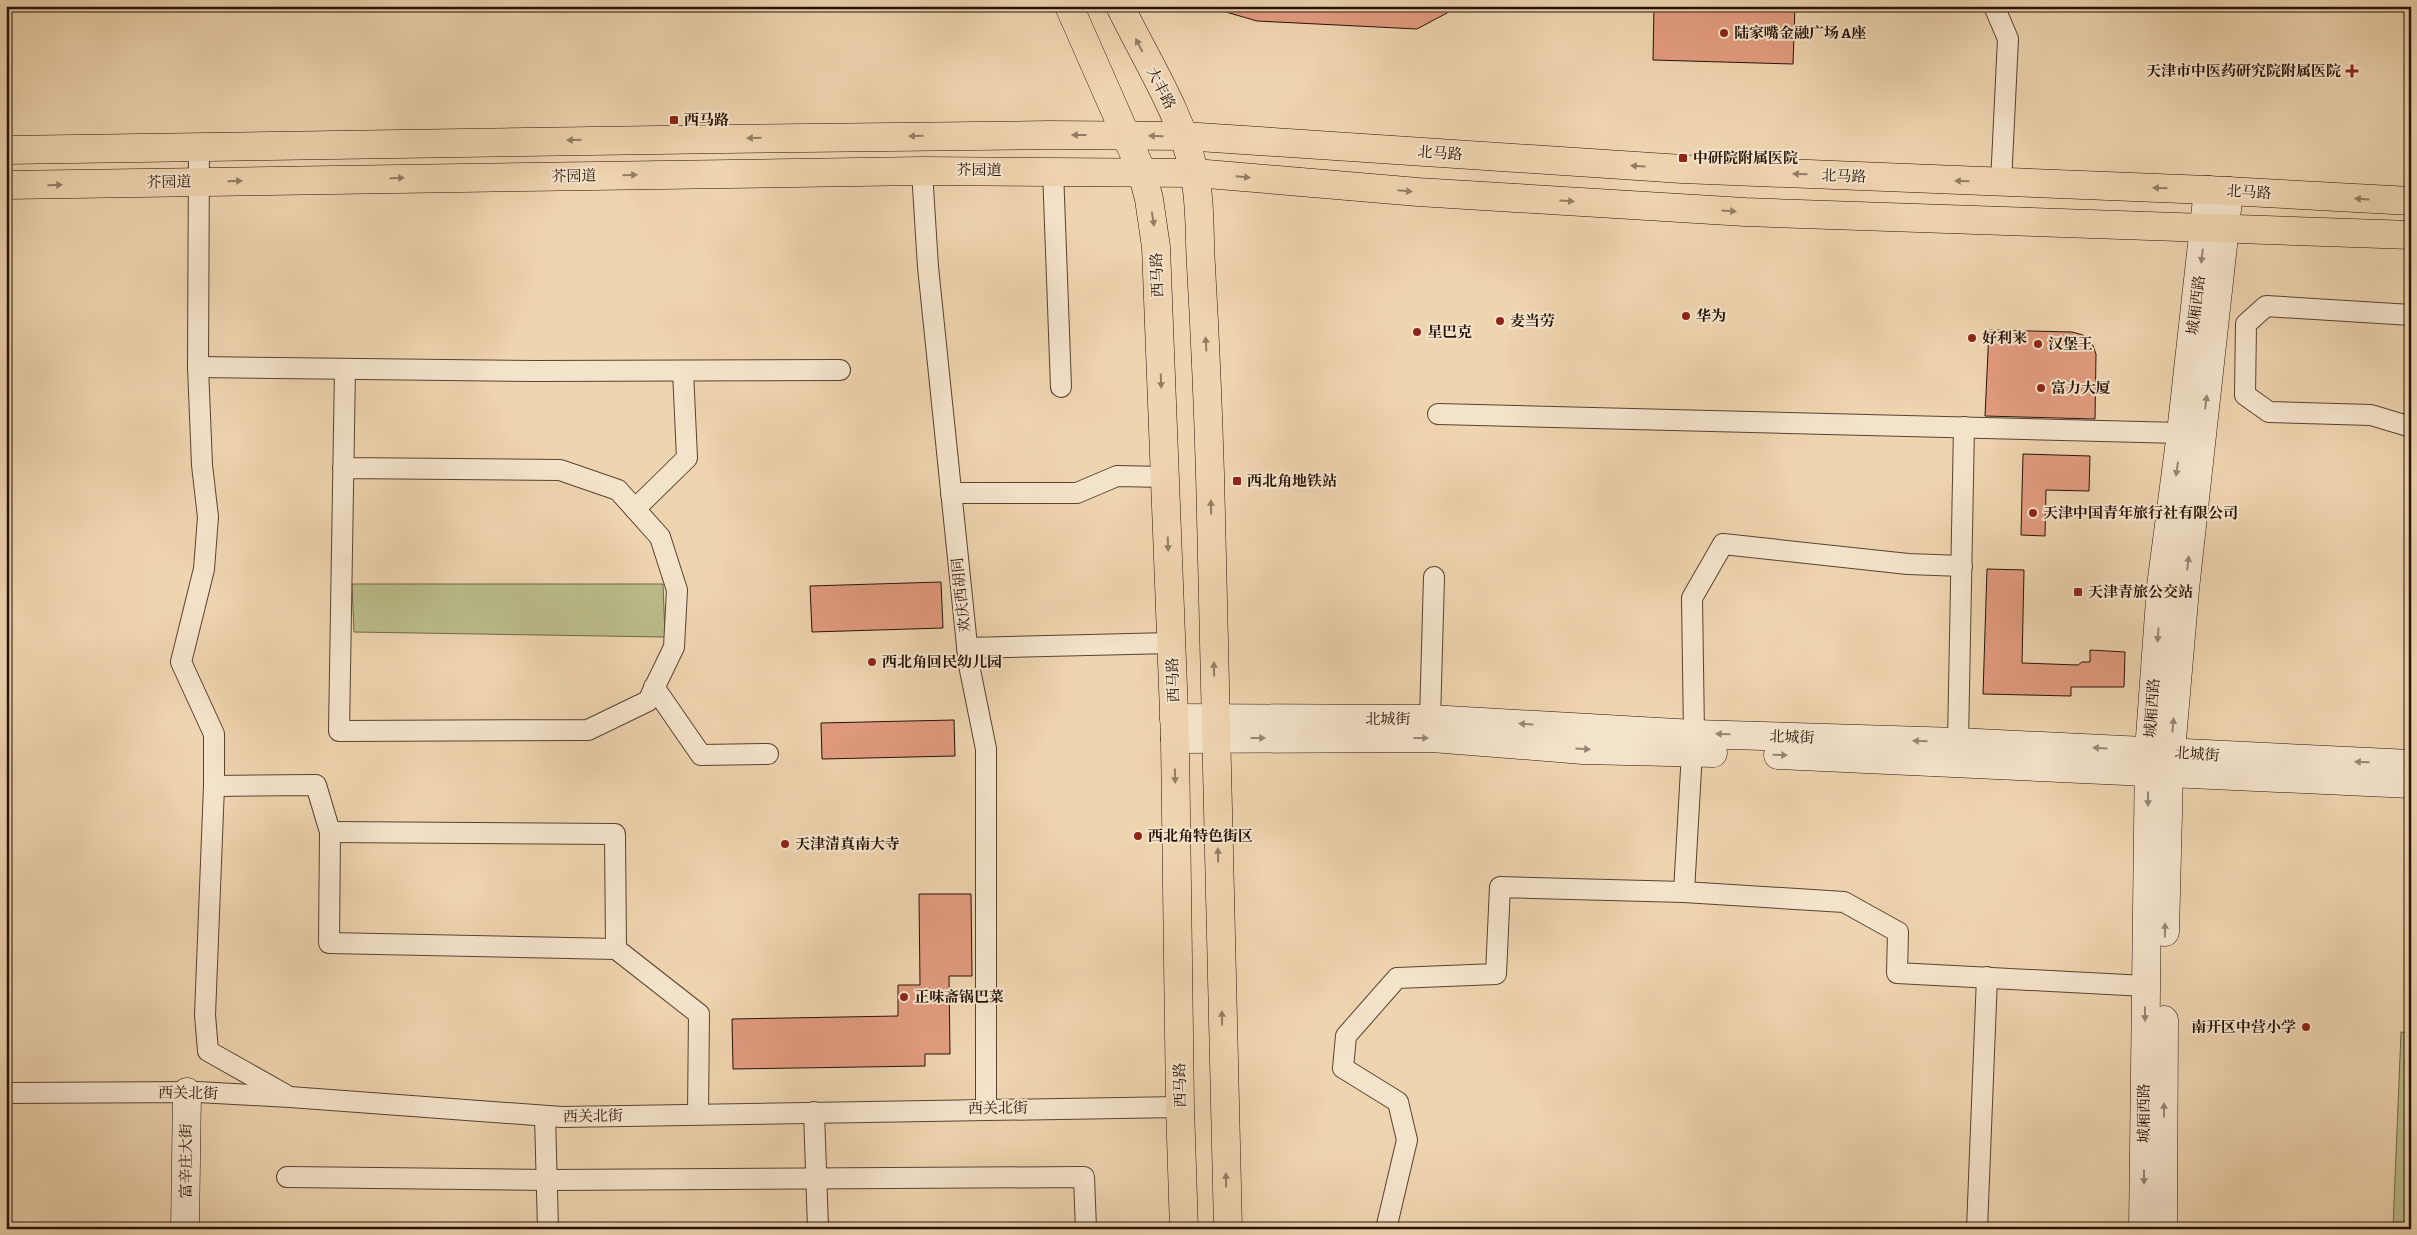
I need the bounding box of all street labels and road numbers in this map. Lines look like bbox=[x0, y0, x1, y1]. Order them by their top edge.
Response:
street label: 大丰路 bbox=[1142, 63, 1180, 113]
street label: 北马路 bbox=[1417, 141, 1463, 165]
street label: 芥园道 bbox=[956, 160, 1002, 180]
street label: 北马路 bbox=[1821, 165, 1867, 187]
street label: 芥园道 bbox=[551, 166, 597, 186]
street label: 芥园道 bbox=[146, 172, 192, 192]
street label: 北马路 bbox=[2226, 181, 2272, 203]
street label: 西马路 bbox=[1146, 252, 1168, 298]
street label: 城厢西路 bbox=[2182, 274, 2210, 336]
street label: 欢庆西胡同 bbox=[947, 557, 975, 633]
street label: 西马路 bbox=[1162, 657, 1184, 703]
street label: 城厢西路 bbox=[2140, 677, 2164, 739]
street label: 北城街 bbox=[1365, 709, 1411, 729]
street label: 北城街 bbox=[1769, 726, 1815, 748]
street label: 北城街 bbox=[2174, 742, 2220, 766]
street label: 西马路 bbox=[1170, 1062, 1190, 1108]
street label: 西关北街 bbox=[158, 1082, 218, 1104]
street label: 城厢西路 bbox=[2134, 1083, 2154, 1143]
street label: 西关北街 bbox=[968, 1097, 1028, 1119]
street label: 西关北街 bbox=[563, 1105, 623, 1127]
street label: 富辛庄大街 bbox=[176, 1123, 196, 1199]

